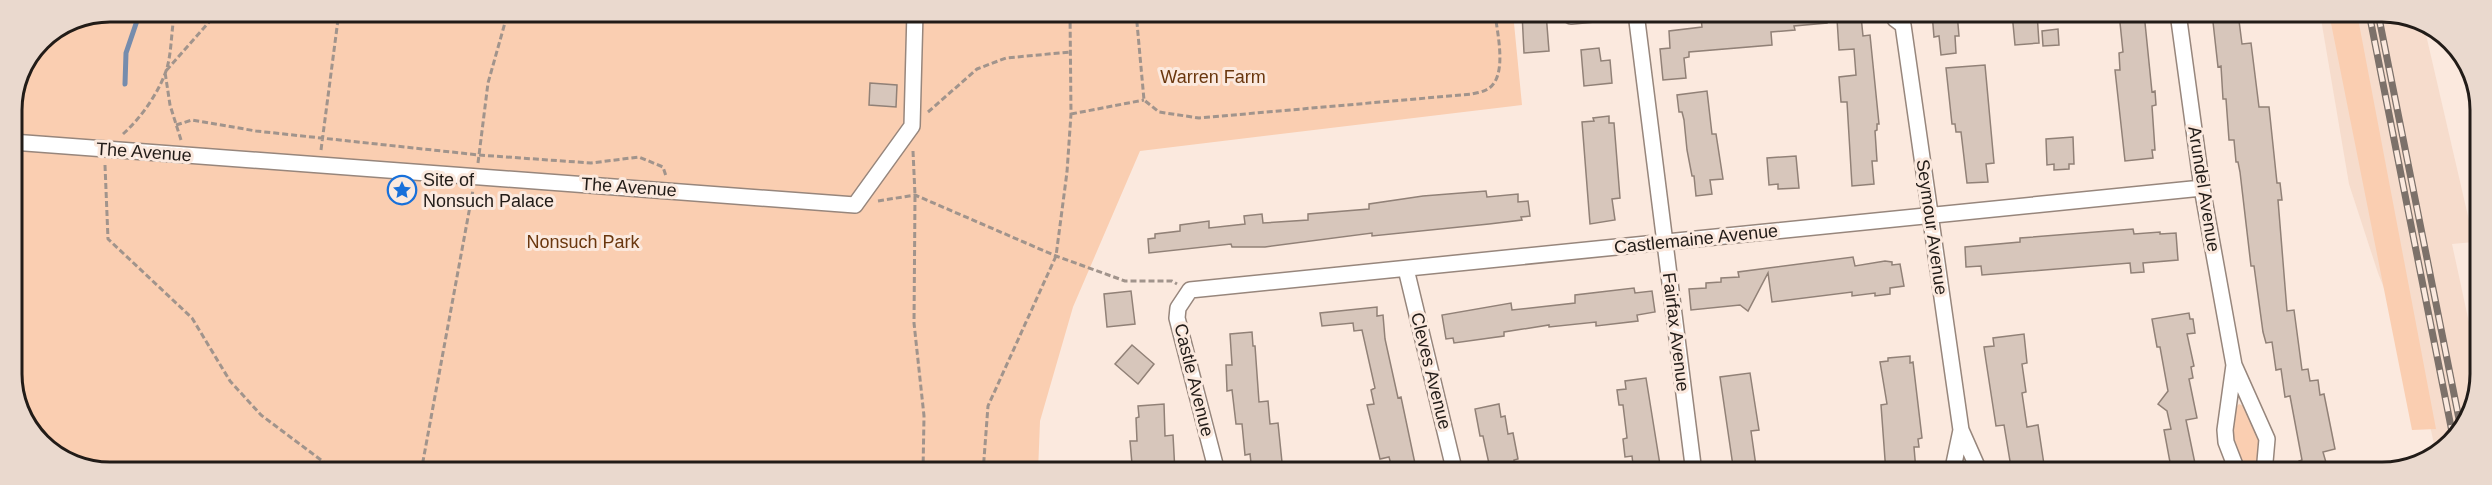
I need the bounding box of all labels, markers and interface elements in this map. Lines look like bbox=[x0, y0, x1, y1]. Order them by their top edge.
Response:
park label: Warren Farm bbox=[1160, 67, 1266, 87]
street label: Arundel Avenue bbox=[2184, 125, 2224, 253]
street label: The Avenue bbox=[96, 139, 192, 165]
street label: Seymour Avenue bbox=[1913, 158, 1951, 296]
place label: Site of Nonsuch Palace bbox=[423, 170, 554, 211]
place icon: Site of Nonsuch Palace bbox=[386, 174, 418, 206]
street label: The Avenue bbox=[581, 174, 677, 200]
street label: Castlemaine Avenue bbox=[1613, 220, 1779, 258]
park label: Nonsuch Park bbox=[526, 232, 641, 252]
street label: Fairfax Avenue bbox=[1659, 271, 1693, 393]
street label: Cleves Avenue bbox=[1407, 310, 1455, 432]
street label: Castle Avenue bbox=[1170, 321, 1218, 439]

